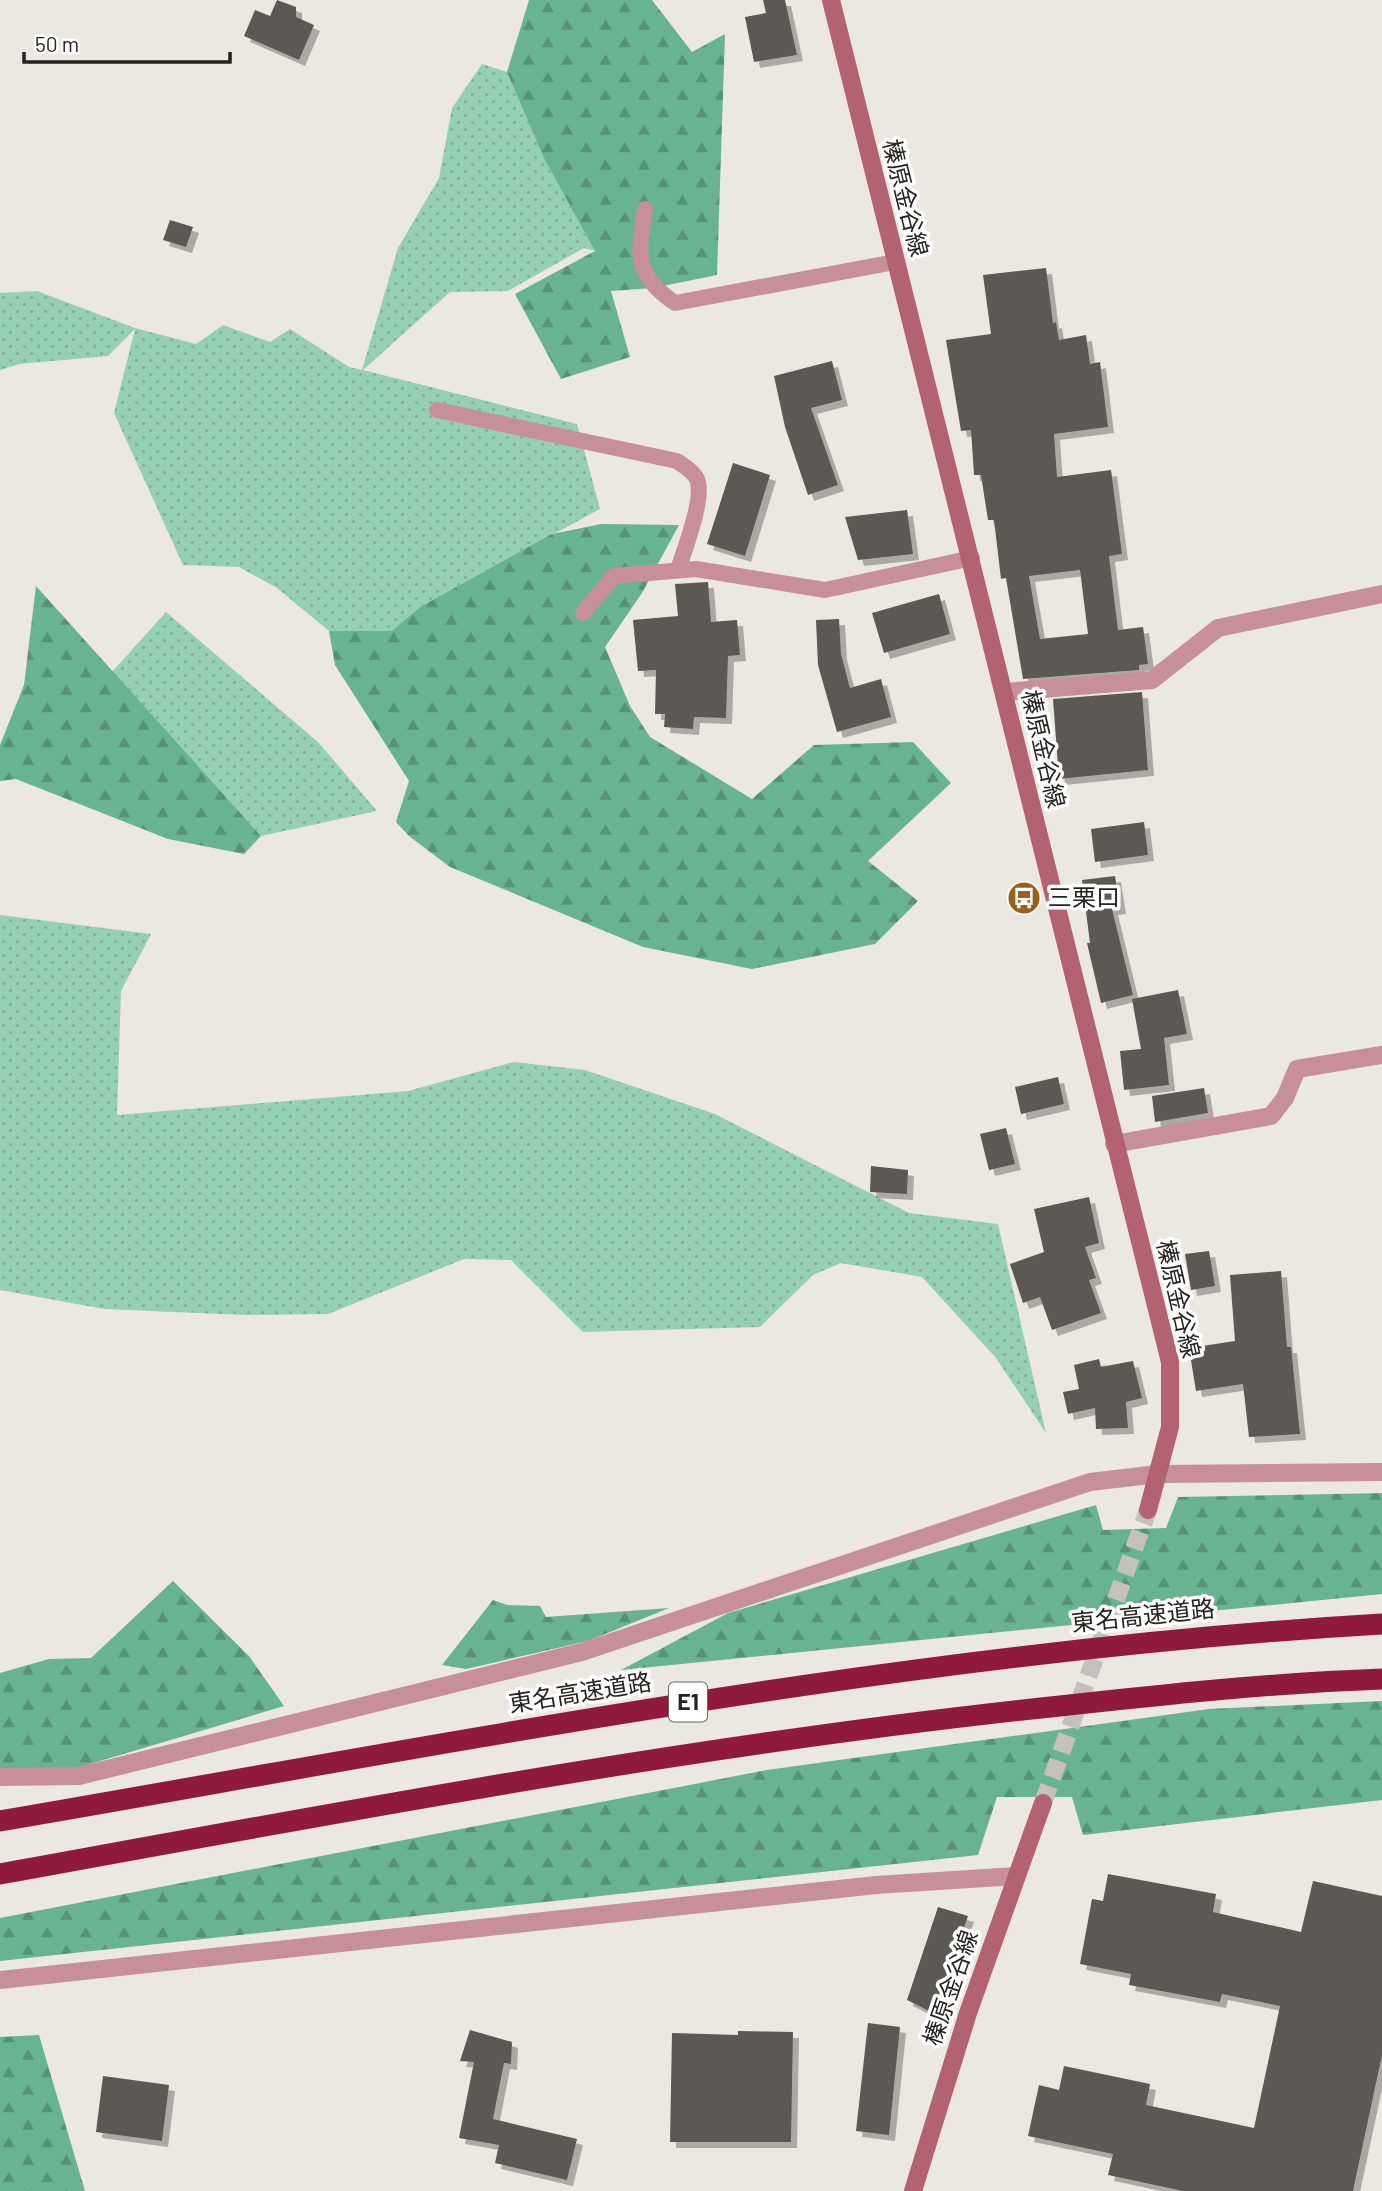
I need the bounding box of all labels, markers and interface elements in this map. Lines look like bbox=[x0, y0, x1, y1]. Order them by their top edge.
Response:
scale bar bbox=[24, 21, 231, 65]
text: 50 m bbox=[35, 31, 79, 56]
street label: 榛原金谷線 bbox=[878, 136, 935, 259]
street label: 榛原金谷線 bbox=[1017, 687, 1072, 810]
bus stop icon: 三栗口 bbox=[1005, 879, 1043, 917]
place label: 三栗口 bbox=[1048, 882, 1120, 911]
street label: 榛原金谷線 bbox=[1152, 1237, 1207, 1360]
street label: 東名高速道路 bbox=[1070, 1593, 1216, 1636]
street label: 東名高速道路 bbox=[506, 1666, 653, 1717]
road number: E1 bbox=[669, 1682, 707, 1722]
street label: 榛原金谷線 bbox=[916, 1926, 983, 2049]

